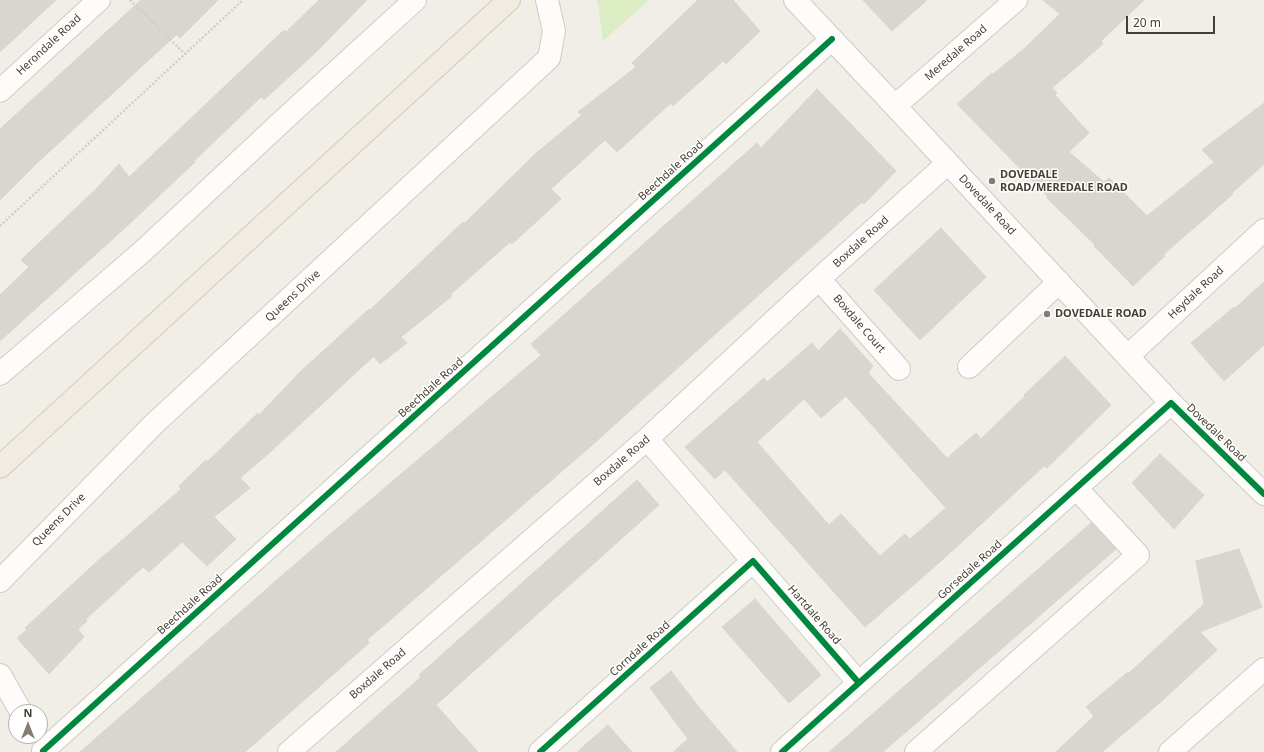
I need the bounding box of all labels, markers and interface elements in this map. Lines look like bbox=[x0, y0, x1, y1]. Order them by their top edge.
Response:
scale bar bbox=[1128, 8, 1217, 34]
street label: Herondale Road bbox=[14, 12, 84, 78]
text: 20 m bbox=[1133, 14, 1161, 31]
street label: Meredale Road bbox=[922, 22, 990, 84]
street label: Beechdale Road bbox=[636, 138, 706, 204]
place label: DOVEDALE ROAD/MEREDALE ROAD bbox=[1000, 168, 1128, 194]
street label: Dovedale Road bbox=[956, 172, 1018, 238]
marker: DOVEDALE ROAD/MEREDALE ROAD bbox=[987, 176, 997, 186]
street label: Boxdale Road bbox=[830, 214, 892, 270]
street label: Heydale Road bbox=[1166, 264, 1226, 322]
street label: Queens Drive bbox=[263, 267, 323, 325]
street label: Boxdale Court bbox=[830, 292, 888, 356]
place label: DOVEDALE ROAD bbox=[1055, 307, 1147, 321]
marker: DOVEDALE ROAD bbox=[1042, 309, 1052, 319]
street label: Beechdale Road bbox=[396, 355, 466, 421]
street label: Dovedale Road bbox=[1184, 401, 1248, 465]
street label: Boxdale Road bbox=[591, 433, 653, 489]
street label: Queens Drive bbox=[30, 491, 88, 549]
street label: Gorsedale Road bbox=[935, 538, 1005, 602]
street label: Beechdale Road bbox=[155, 572, 225, 638]
street label: Hartdale Road bbox=[785, 583, 843, 647]
street label: Corndale Road bbox=[607, 619, 673, 679]
street label: Boxdale Road bbox=[347, 646, 409, 702]
north arrow bbox=[8, 704, 48, 744]
text: N bbox=[24, 705, 32, 720]

